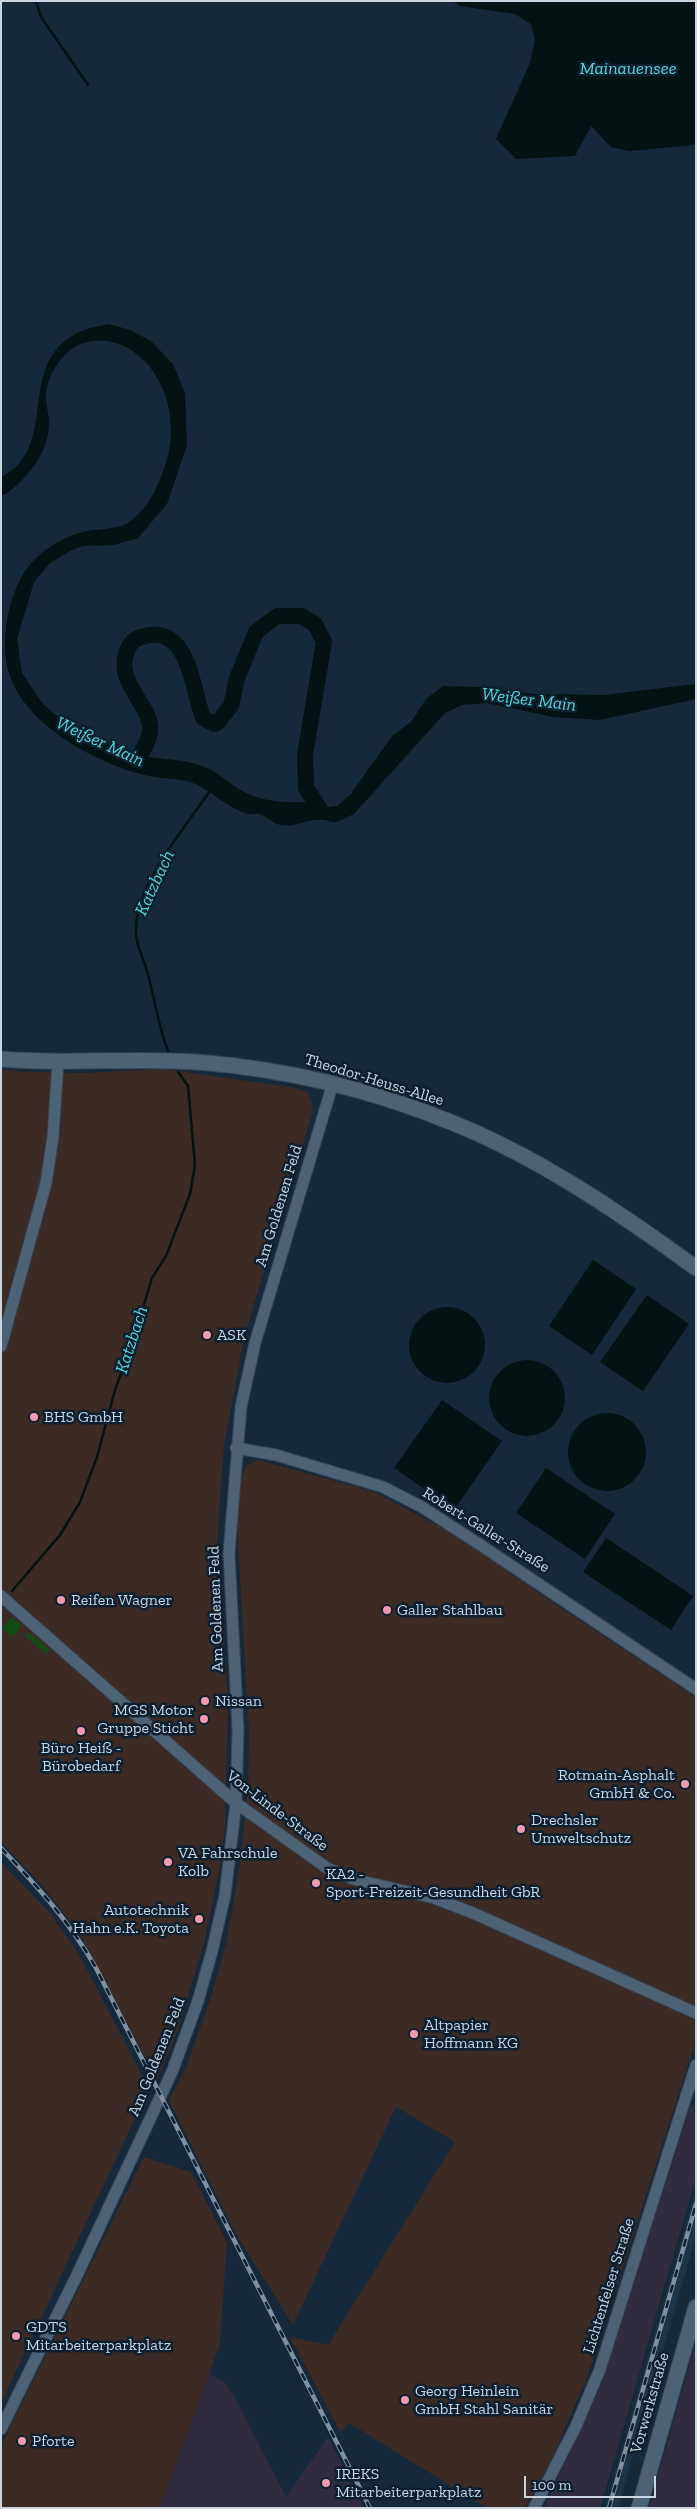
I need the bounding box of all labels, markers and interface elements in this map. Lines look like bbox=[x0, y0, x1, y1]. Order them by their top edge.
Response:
water label: Mainauensee bbox=[579, 58, 677, 80]
water label: Weißer Main bbox=[481, 683, 577, 717]
water label: Weißer Main bbox=[52, 712, 148, 772]
water label: Katzbach bbox=[131, 847, 179, 919]
street label: Theodor-Heuss-Allee bbox=[302, 1050, 446, 1110]
street label: Am Goldenen Feld bbox=[251, 1143, 307, 1269]
water label: Katzbach bbox=[111, 1304, 153, 1376]
place label: ASK bbox=[217, 1325, 246, 1345]
marker: ASK bbox=[201, 1329, 213, 1341]
place label: BHS GmbH bbox=[44, 1407, 123, 1427]
marker: BHS GmbH bbox=[28, 1411, 40, 1423]
street label: Robert-Galler-Straße bbox=[419, 1483, 553, 1577]
street label: Am Goldenen Feld bbox=[204, 1546, 228, 1672]
place label: Reifen Wagner bbox=[71, 1590, 172, 1610]
marker: Reifen Wagner bbox=[55, 1594, 67, 1606]
place label: Galler Stahlbau bbox=[397, 1600, 503, 1620]
marker: Galler Stahlbau bbox=[381, 1604, 393, 1616]
place label: Nissan bbox=[215, 1691, 262, 1711]
marker: Nissan bbox=[199, 1695, 211, 1707]
place label: MGS Motor Gruppe Sticht bbox=[97, 1700, 194, 1738]
marker: MGS Motor Gruppe Sticht bbox=[198, 1713, 210, 1725]
marker: Büro Heiß - Bürobedarf bbox=[75, 1725, 87, 1737]
place label: Büro Heiß - Bürobedarf bbox=[41, 1738, 121, 1776]
place label: Rotmain-Asphalt GmbH & Co. bbox=[558, 1765, 675, 1803]
street label: Von-Linde-Straße bbox=[222, 1766, 332, 1856]
marker: Rotmain-Asphalt GmbH & Co. bbox=[679, 1778, 691, 1790]
place label: Drechsler Umweltschutz bbox=[531, 1810, 631, 1848]
marker: Drechsler Umweltschutz bbox=[515, 1823, 527, 1835]
place label: VA Fahrschule Kolb bbox=[178, 1843, 278, 1881]
marker: VA Fahrschule Kolb bbox=[162, 1856, 174, 1868]
place label: KA2 - Sport-Freizeit-Gesundheit GbR bbox=[326, 1864, 540, 1902]
marker: KA2 - Sport-Freizeit-Gesundheit GbR bbox=[310, 1877, 322, 1889]
place label: Autotechnik Hahn e.K. Toyota bbox=[73, 1900, 189, 1938]
marker: Autotechnik Hahn e.K. Toyota bbox=[193, 1913, 205, 1925]
street label: Am Goldenen Feld bbox=[124, 1995, 190, 2119]
place label: Altpapier Hoffmann KG bbox=[424, 2015, 518, 2053]
marker: Altpapier Hoffmann KG bbox=[408, 2028, 420, 2040]
street label: Lichtenfelser Straße bbox=[579, 2216, 639, 2356]
place label: GDTS Mitarbeiterparkplatz bbox=[26, 2317, 171, 2355]
marker: GDTS Mitarbeiterparkplatz bbox=[10, 2330, 22, 2342]
street label: Vorwerkstraße bbox=[626, 2350, 674, 2456]
place label: Georg Heinlein GmbH Stahl Sanitär bbox=[415, 2381, 553, 2419]
marker: Georg Heinlein GmbH Stahl Sanitär bbox=[399, 2394, 411, 2406]
place label: Pforte bbox=[32, 2431, 75, 2451]
marker: Pforte bbox=[16, 2435, 28, 2447]
place label: IREKS Mitarbeiterparkplatz bbox=[336, 2464, 481, 2502]
scale bar bbox=[527, 2466, 660, 2498]
text: 100 m bbox=[532, 2476, 571, 2494]
marker: IREKS Mitarbeiterparkplatz bbox=[320, 2477, 332, 2489]

